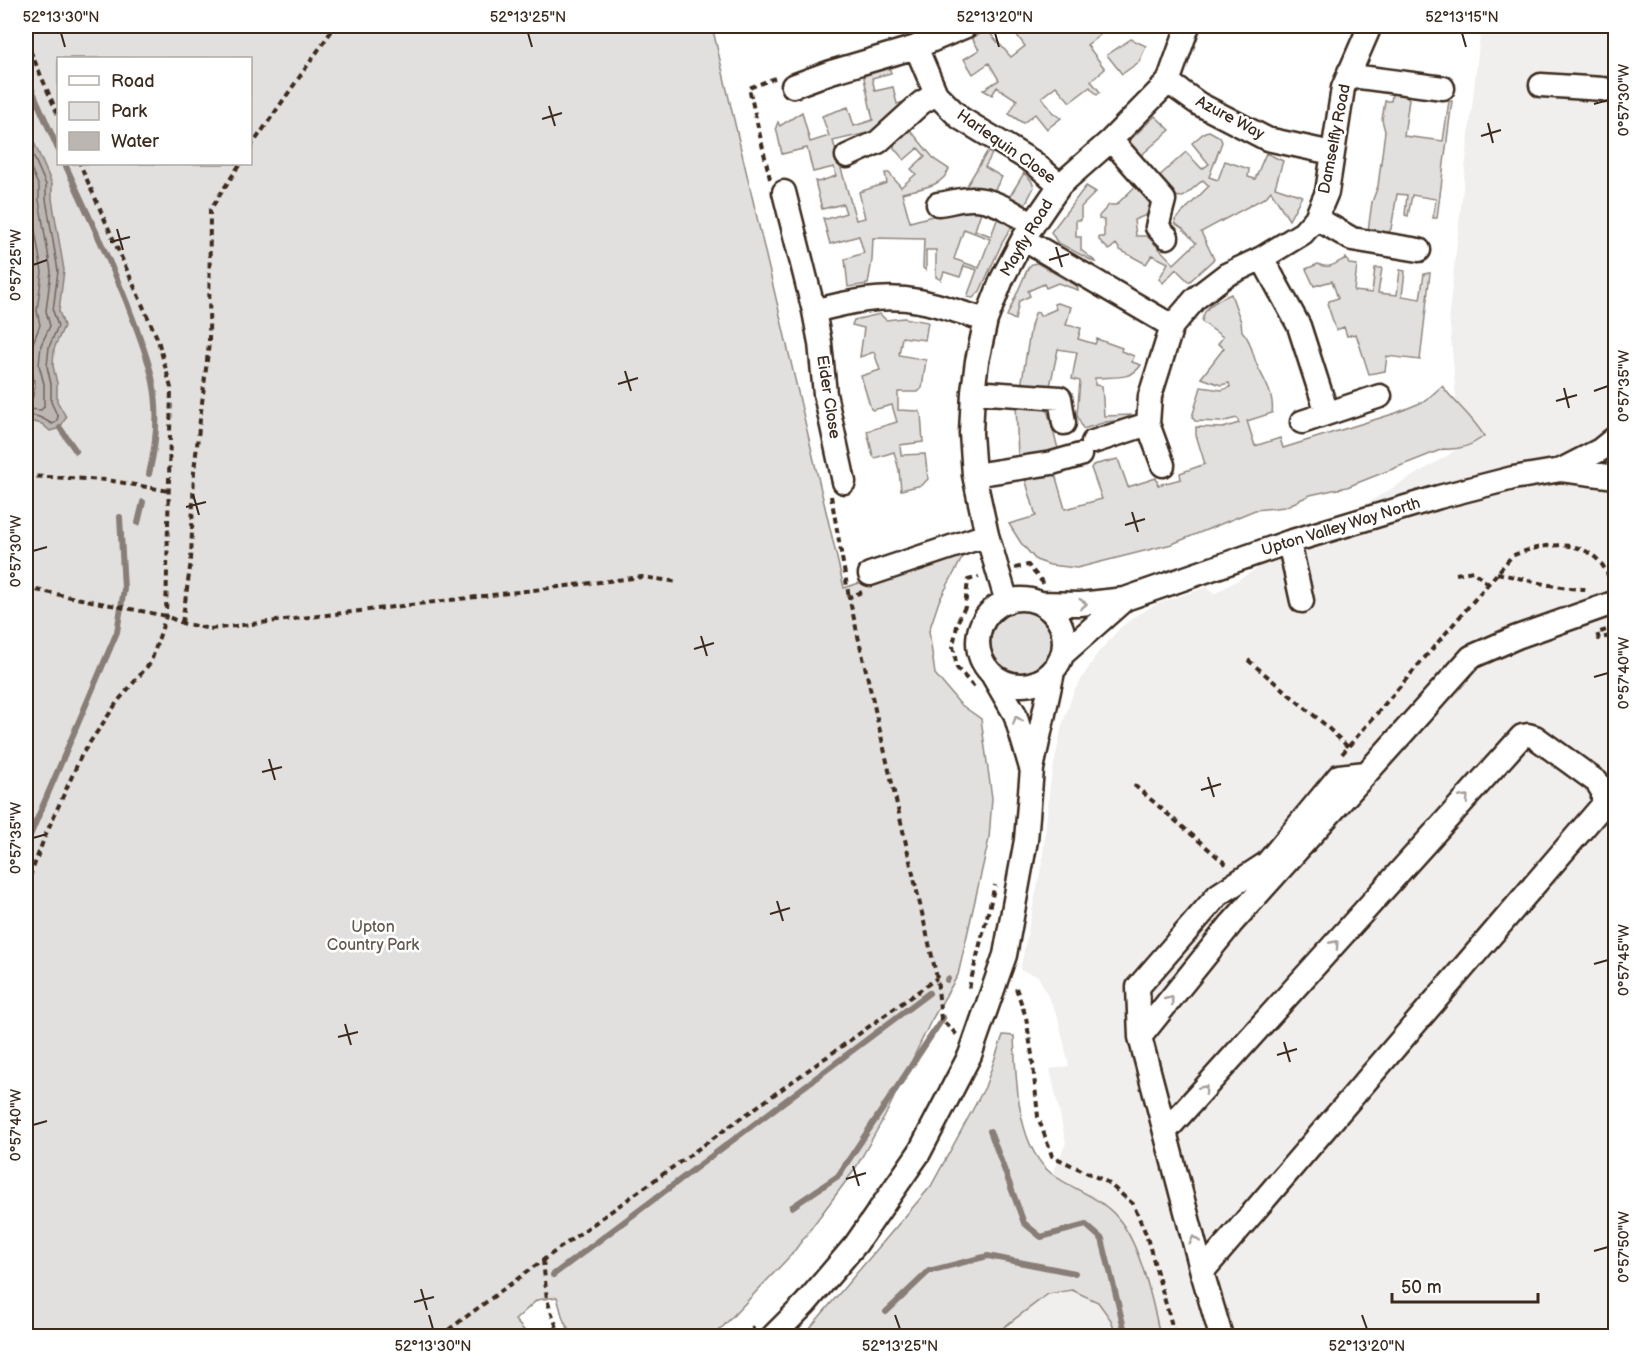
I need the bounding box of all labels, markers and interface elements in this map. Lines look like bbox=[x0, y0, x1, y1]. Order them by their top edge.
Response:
text: 52°13'30"N bbox=[22, 8, 100, 27]
text: 52°13'25"N bbox=[490, 8, 566, 27]
text: 52°13'20"N bbox=[957, 8, 1033, 27]
text: 52°13'15"N bbox=[1425, 8, 1499, 27]
legend bbox=[57, 57, 252, 165]
text: 0°57'30"W bbox=[1615, 63, 1634, 136]
text: Road bbox=[111, 71, 155, 92]
street label: Damselfly Road bbox=[1315, 82, 1355, 196]
street label: Azure Way bbox=[1192, 92, 1268, 144]
text: Park bbox=[111, 101, 147, 122]
street label: Harlequin Close bbox=[953, 106, 1059, 188]
text: Water bbox=[111, 131, 159, 152]
street label: Mayfly Road bbox=[996, 196, 1058, 280]
text: 0°57'25"W bbox=[7, 229, 26, 301]
text: 0°57'35"W bbox=[1615, 350, 1634, 422]
street label: Eider Close bbox=[812, 354, 844, 441]
street label: Upton Valley Way North bbox=[1259, 494, 1423, 560]
text: 0°57'30"W bbox=[7, 514, 26, 587]
one-way arrow bbox=[1078, 597, 1087, 610]
text: 0°57'40"W bbox=[1615, 637, 1634, 709]
one-way arrow bbox=[1012, 716, 1024, 726]
one-way arrow bbox=[1458, 795, 1469, 805]
text: 0°57'35"W bbox=[7, 802, 26, 874]
park label: Upton Country Park bbox=[327, 918, 419, 955]
text: 0°57'45"W bbox=[1615, 924, 1634, 996]
one-way arrow bbox=[1328, 940, 1339, 950]
one-way arrow bbox=[1163, 995, 1174, 1006]
one-way arrow bbox=[1197, 1085, 1208, 1096]
text: 0°57'40"W bbox=[7, 1089, 26, 1161]
text: 0°57'50"W bbox=[1615, 1211, 1634, 1283]
one-way arrow bbox=[1188, 1235, 1201, 1245]
scale bar bbox=[1392, 1266, 1538, 1304]
text: 50 m bbox=[1401, 1277, 1442, 1298]
text: 52°13'30"N bbox=[394, 1337, 472, 1356]
text: 52°13'25"N bbox=[862, 1337, 938, 1356]
text: 52°13'20"N bbox=[1329, 1337, 1405, 1356]

